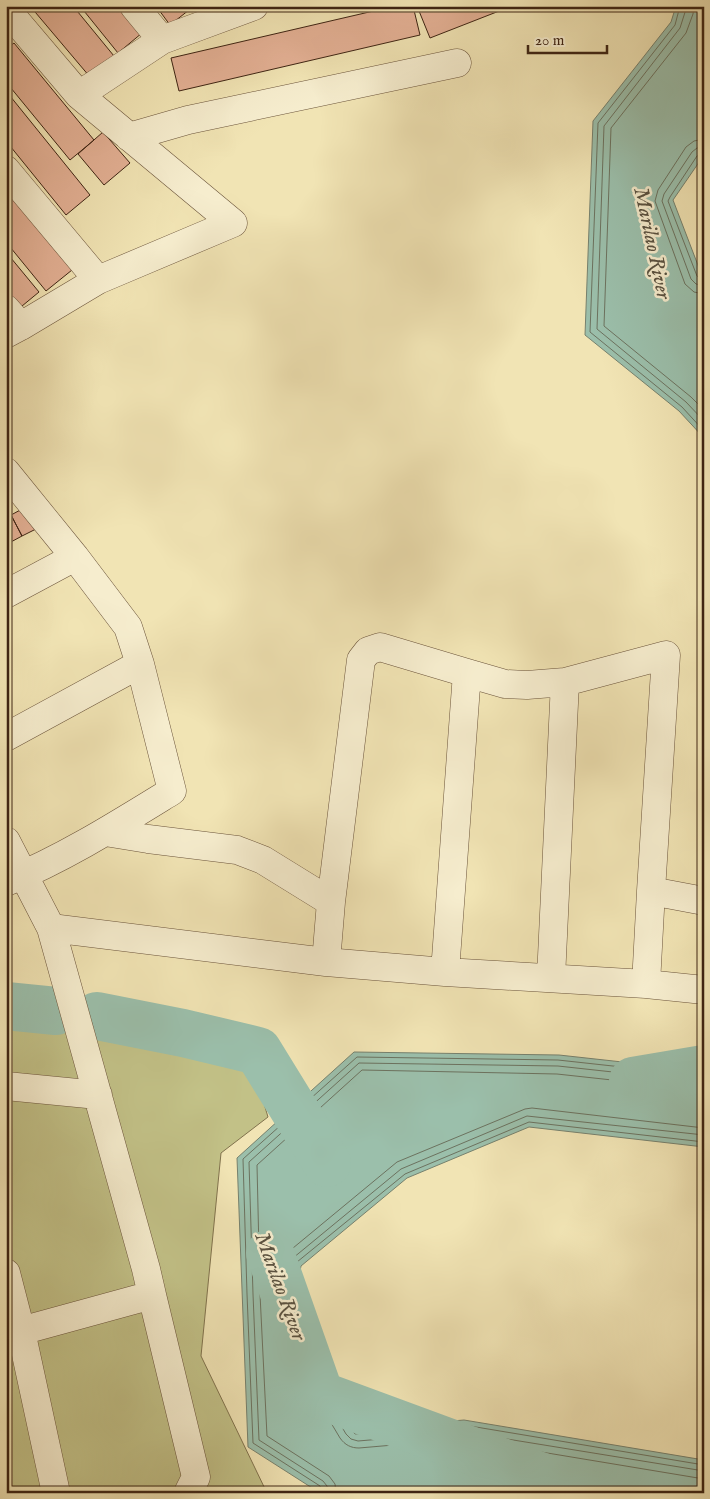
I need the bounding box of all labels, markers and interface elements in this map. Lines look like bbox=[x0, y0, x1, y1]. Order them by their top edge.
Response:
scale bar bbox=[528, 22, 606, 54]
text: 20 m bbox=[535, 31, 565, 50]
water label: Marilao River bbox=[627, 185, 677, 303]
water label: Marilao River bbox=[247, 1228, 312, 1345]

